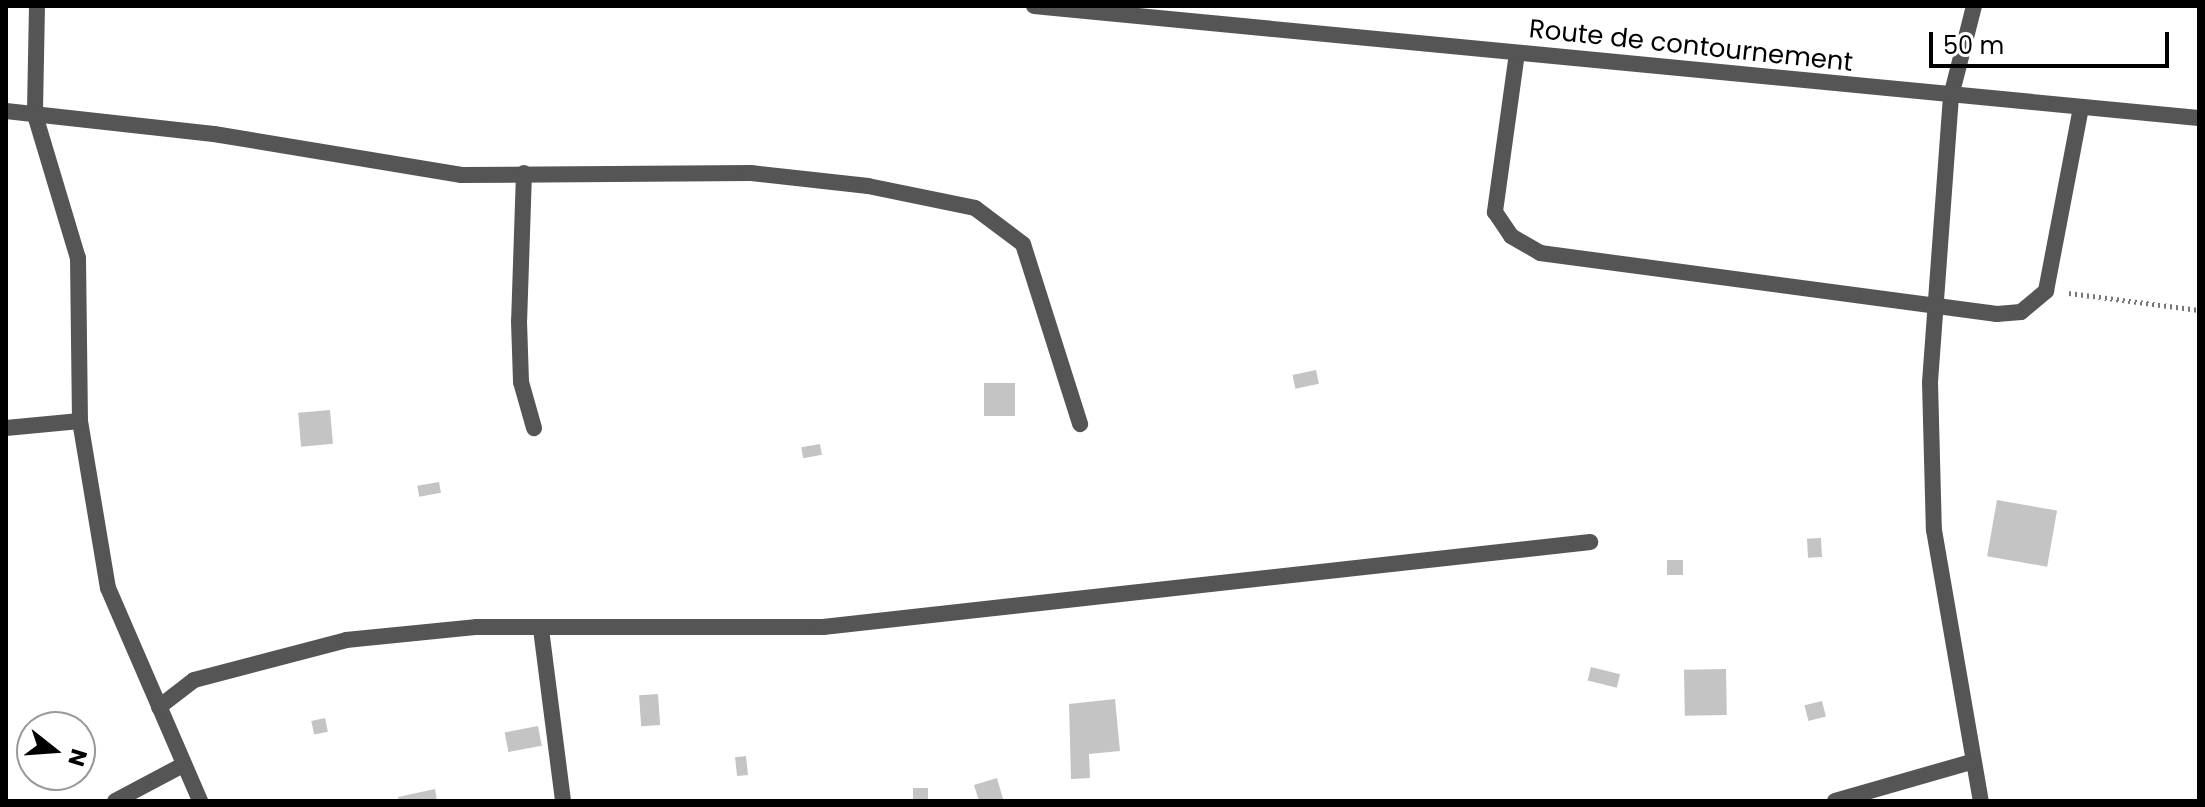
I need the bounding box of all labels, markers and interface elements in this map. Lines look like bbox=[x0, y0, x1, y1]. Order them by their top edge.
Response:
street label: Route de contournement bbox=[1528, 13, 1854, 79]
scale bar bbox=[1933, 16, 2173, 66]
text: 50 m bbox=[1943, 29, 2004, 62]
north arrow bbox=[16, 711, 96, 791]
text: N bbox=[60, 745, 95, 770]

